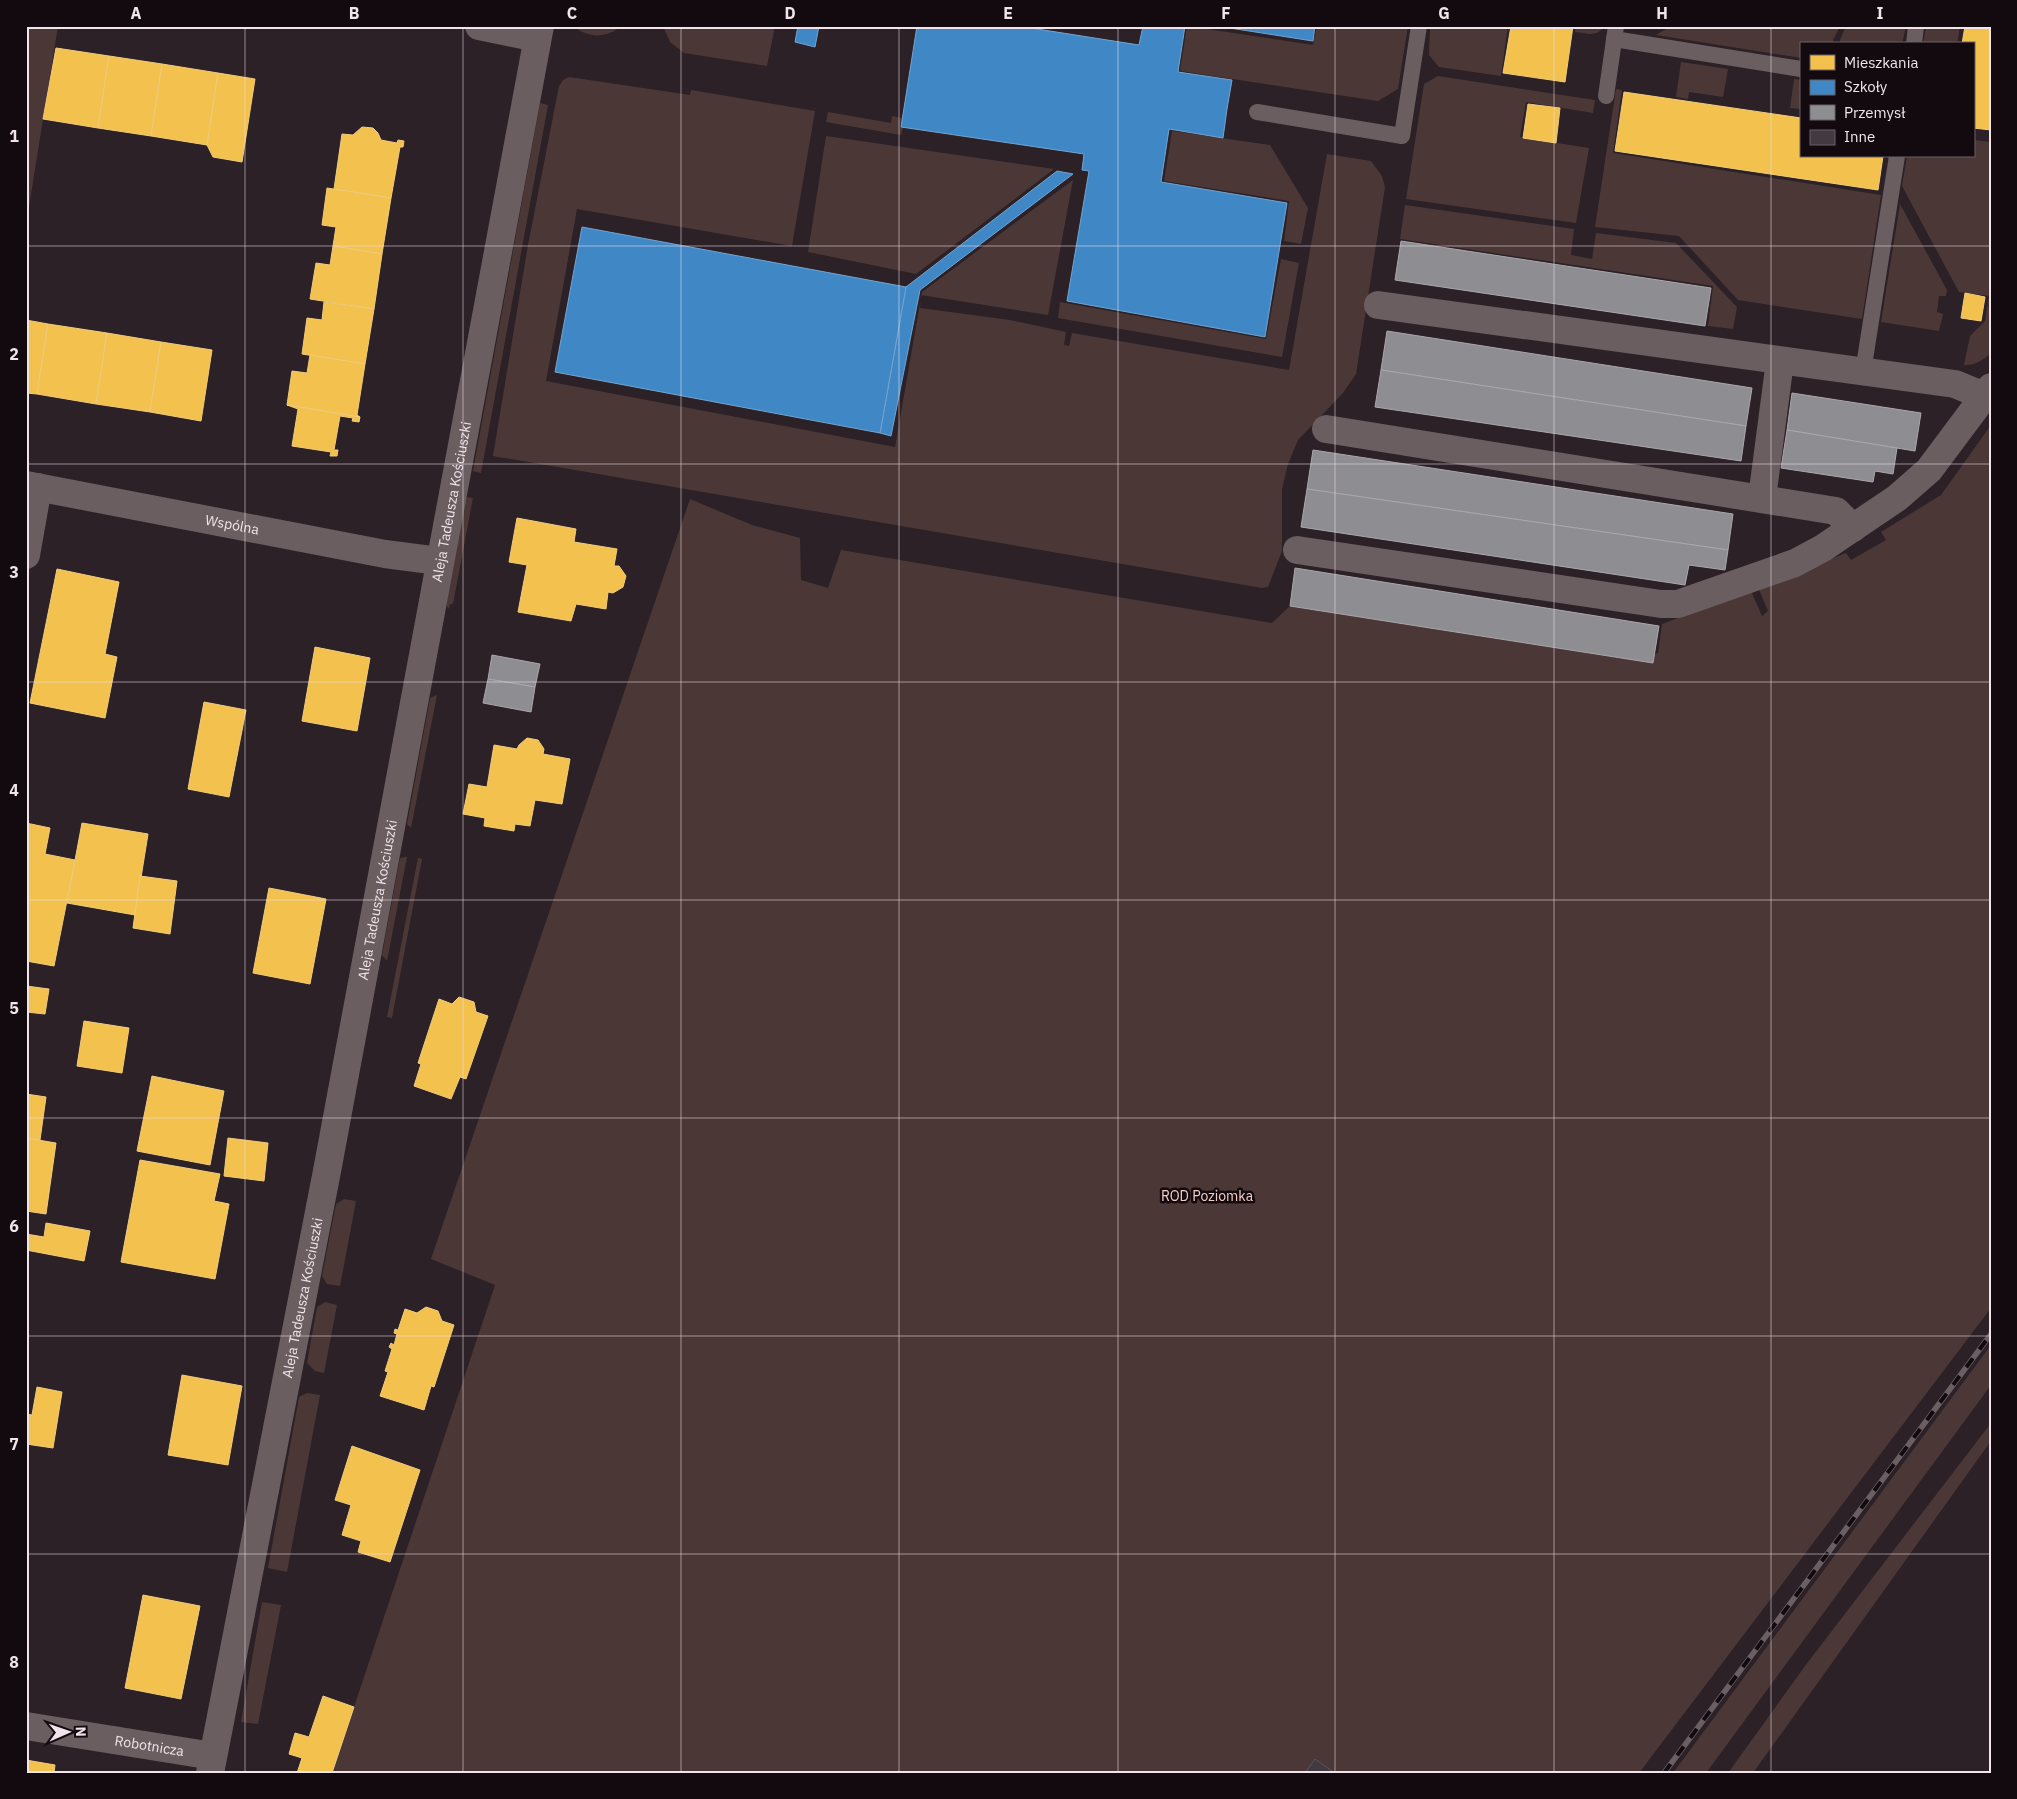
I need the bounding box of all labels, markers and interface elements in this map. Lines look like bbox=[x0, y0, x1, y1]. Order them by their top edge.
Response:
text: A bbox=[131, 3, 142, 23]
text: B bbox=[349, 3, 360, 23]
text: C bbox=[567, 3, 577, 23]
text: D bbox=[784, 3, 796, 23]
text: E bbox=[1003, 3, 1013, 23]
text: F bbox=[1221, 3, 1231, 23]
text: G bbox=[1438, 3, 1450, 23]
text: H bbox=[1656, 3, 1668, 23]
text: I bbox=[1877, 3, 1884, 23]
legend bbox=[1800, 42, 1974, 158]
text: Mieszkania bbox=[1844, 53, 1918, 72]
text: Szkoły bbox=[1844, 77, 1888, 96]
text: Przemysł bbox=[1844, 103, 1906, 122]
text: 1 bbox=[9, 126, 19, 146]
text: Inne bbox=[1844, 127, 1875, 146]
text: 2 bbox=[9, 344, 19, 364]
street label: Aleja Tadeusza Kościuszki bbox=[428, 420, 475, 583]
street label: Wspólna bbox=[204, 511, 261, 539]
text: 3 bbox=[9, 562, 19, 582]
text: 4 bbox=[9, 780, 19, 800]
street label: Aleja Tadeusza Kościuszki bbox=[354, 818, 401, 982]
text: 5 bbox=[9, 998, 19, 1018]
park label: ROD Poziomka bbox=[1161, 1187, 1254, 1205]
text: 6 bbox=[9, 1216, 19, 1236]
street label: Aleja Tadeusza Kościuszki bbox=[278, 1216, 327, 1380]
text: 7 bbox=[9, 1434, 19, 1454]
text: 8 bbox=[9, 1652, 19, 1672]
north arrow bbox=[42, 1706, 92, 1756]
text: N bbox=[72, 1726, 90, 1737]
street label: Robotnicza bbox=[113, 1731, 186, 1760]

